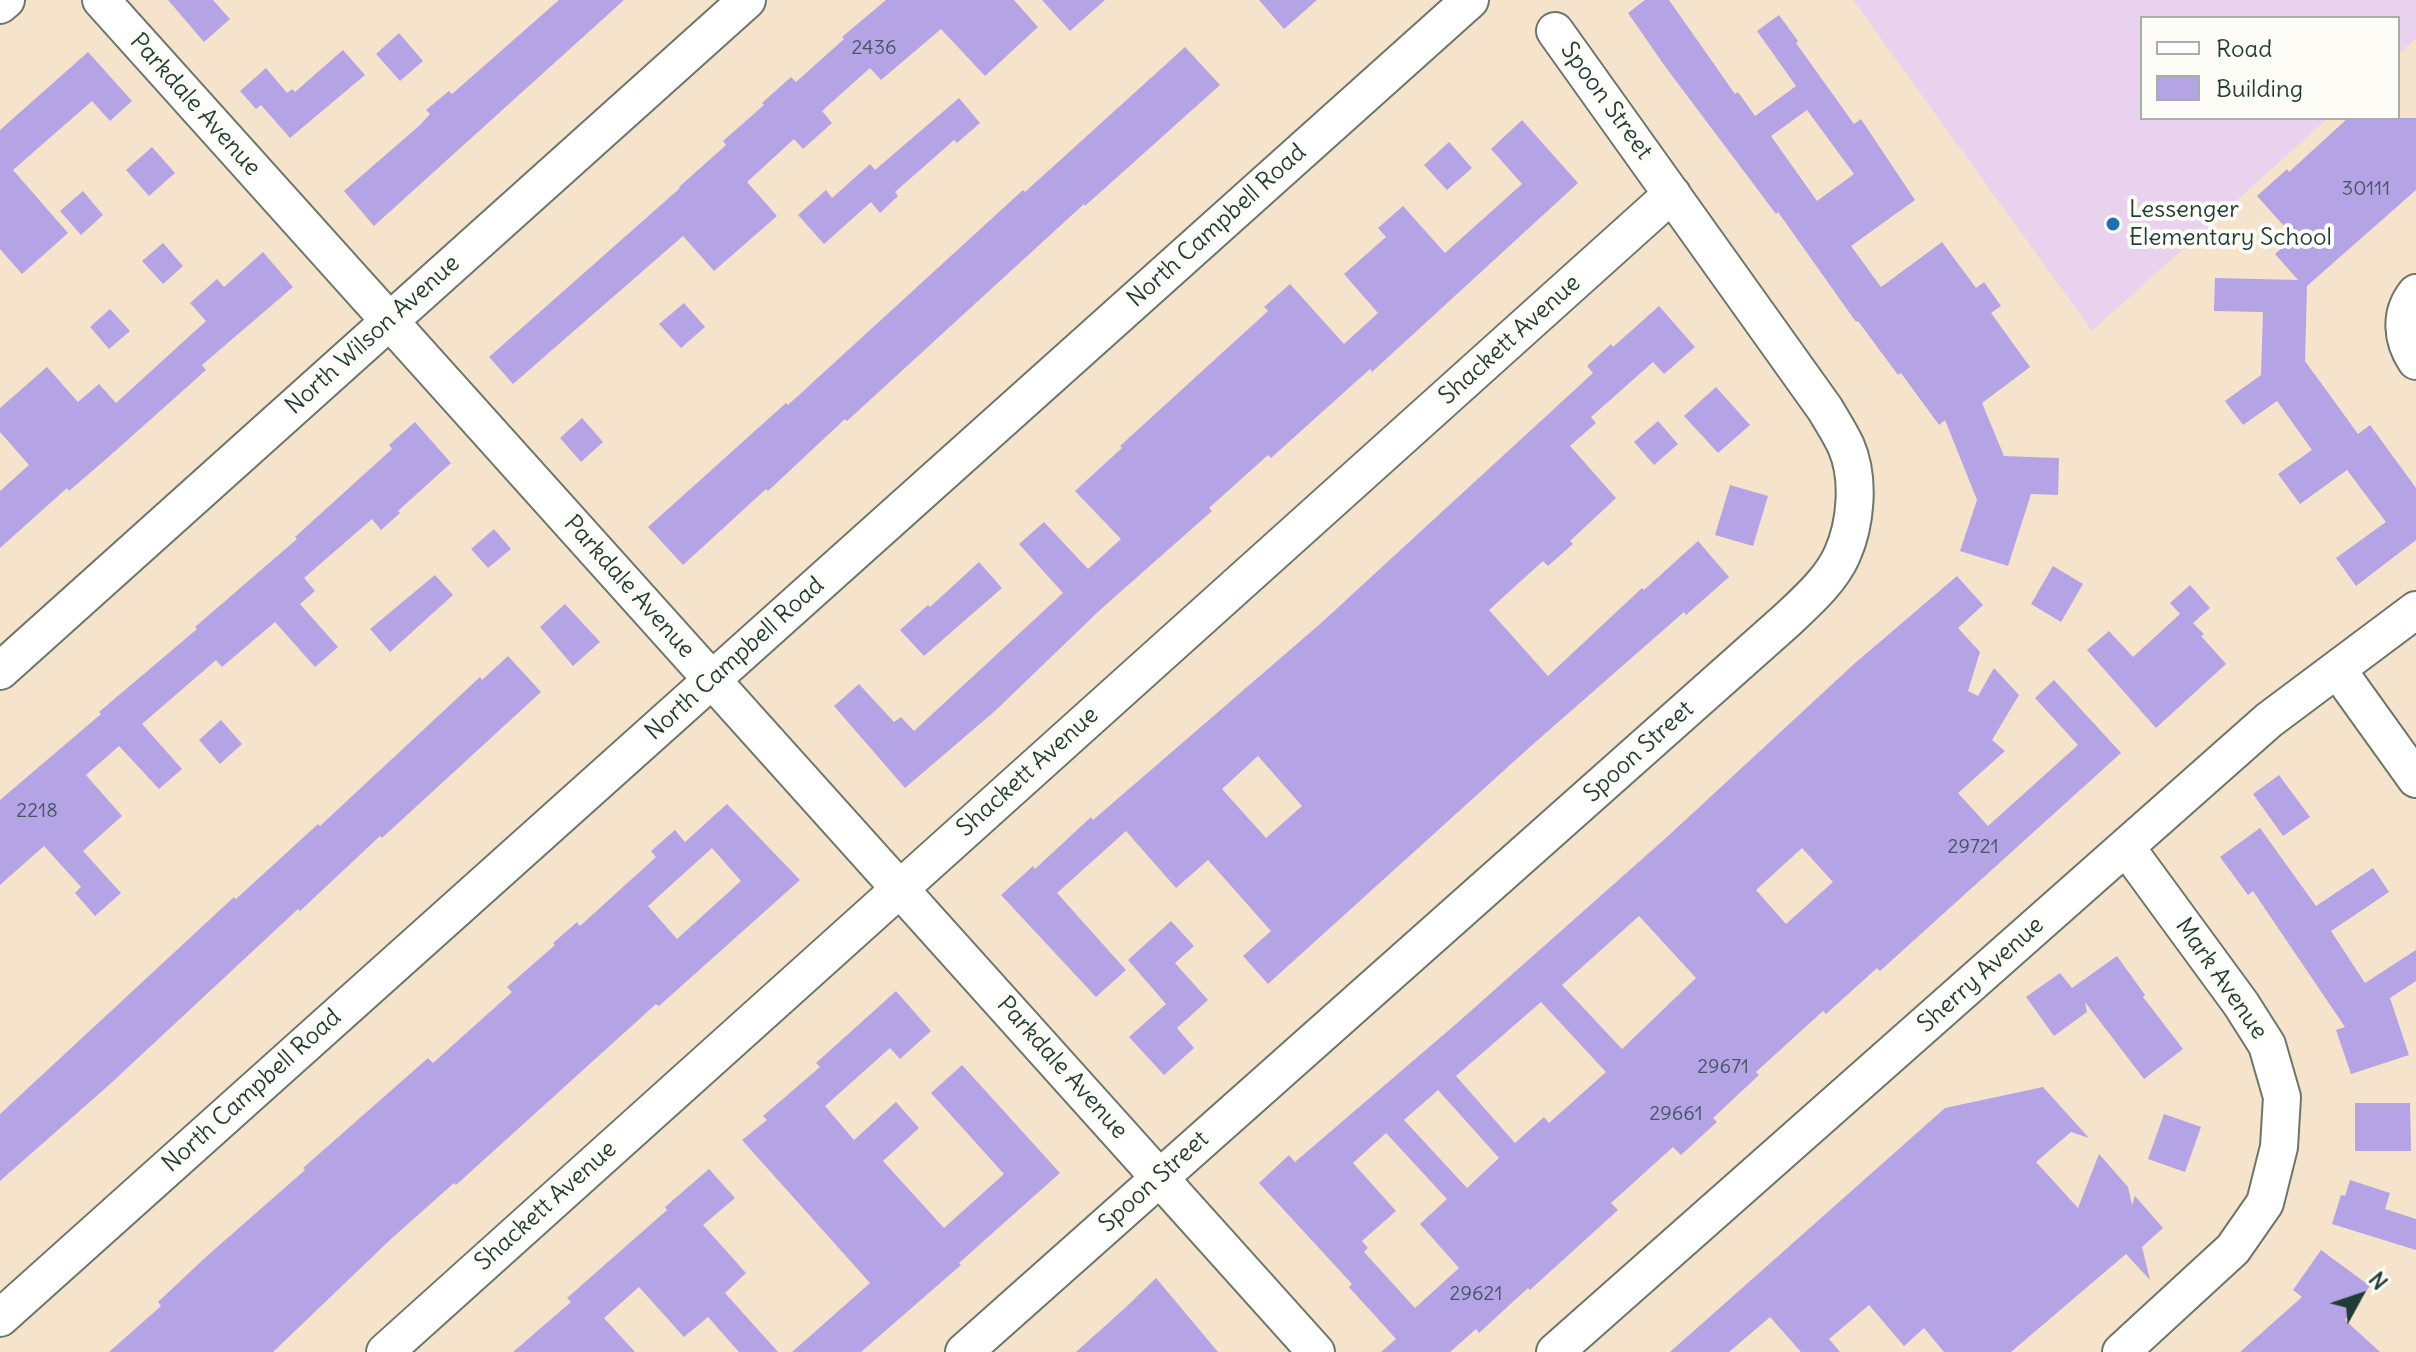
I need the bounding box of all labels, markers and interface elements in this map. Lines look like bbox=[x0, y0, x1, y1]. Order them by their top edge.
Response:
legend bbox=[2140, 16, 2400, 120]
street label: Parkdale Avenue bbox=[124, 28, 266, 182]
text: Road bbox=[2216, 33, 2272, 63]
house number: 2436 bbox=[851, 36, 897, 60]
street label: Spoon Street bbox=[1554, 37, 1658, 165]
text: Building bbox=[2216, 73, 2303, 103]
street label: North Campbell Road bbox=[1122, 138, 1312, 314]
house number: 30111 bbox=[2342, 177, 2390, 201]
place label: Lessenger Elementary School bbox=[2129, 196, 2332, 252]
marker: Lessenger Elementary School bbox=[2104, 215, 2122, 233]
street label: North Wilson Avenue bbox=[280, 249, 466, 421]
street label: Shackett Avenue bbox=[1433, 269, 1587, 411]
street label: Parkdale Avenue bbox=[558, 510, 700, 664]
street label: North Campbell Road bbox=[640, 571, 830, 747]
street label: Spoon Street bbox=[1578, 695, 1700, 809]
street label: Shackett Avenue bbox=[951, 701, 1105, 843]
house number: 2218 bbox=[16, 799, 58, 823]
house number: 29721 bbox=[1947, 835, 1999, 859]
street label: Sherry Avenue bbox=[1912, 911, 2050, 1039]
street label: Mark Avenue bbox=[2169, 913, 2273, 1045]
street label: Parkdale Avenue bbox=[991, 991, 1133, 1145]
street label: North Campbell Road bbox=[157, 1003, 347, 1179]
house number: 29671 bbox=[1697, 1055, 1749, 1079]
house number: 29661 bbox=[1649, 1102, 1703, 1126]
street label: Spoon Street bbox=[1093, 1125, 1215, 1239]
street label: Shackett Avenue bbox=[469, 1135, 623, 1277]
north arrow bbox=[2320, 1256, 2400, 1336]
text: N bbox=[2363, 1266, 2394, 1295]
house number: 29621 bbox=[1450, 1282, 1502, 1306]

